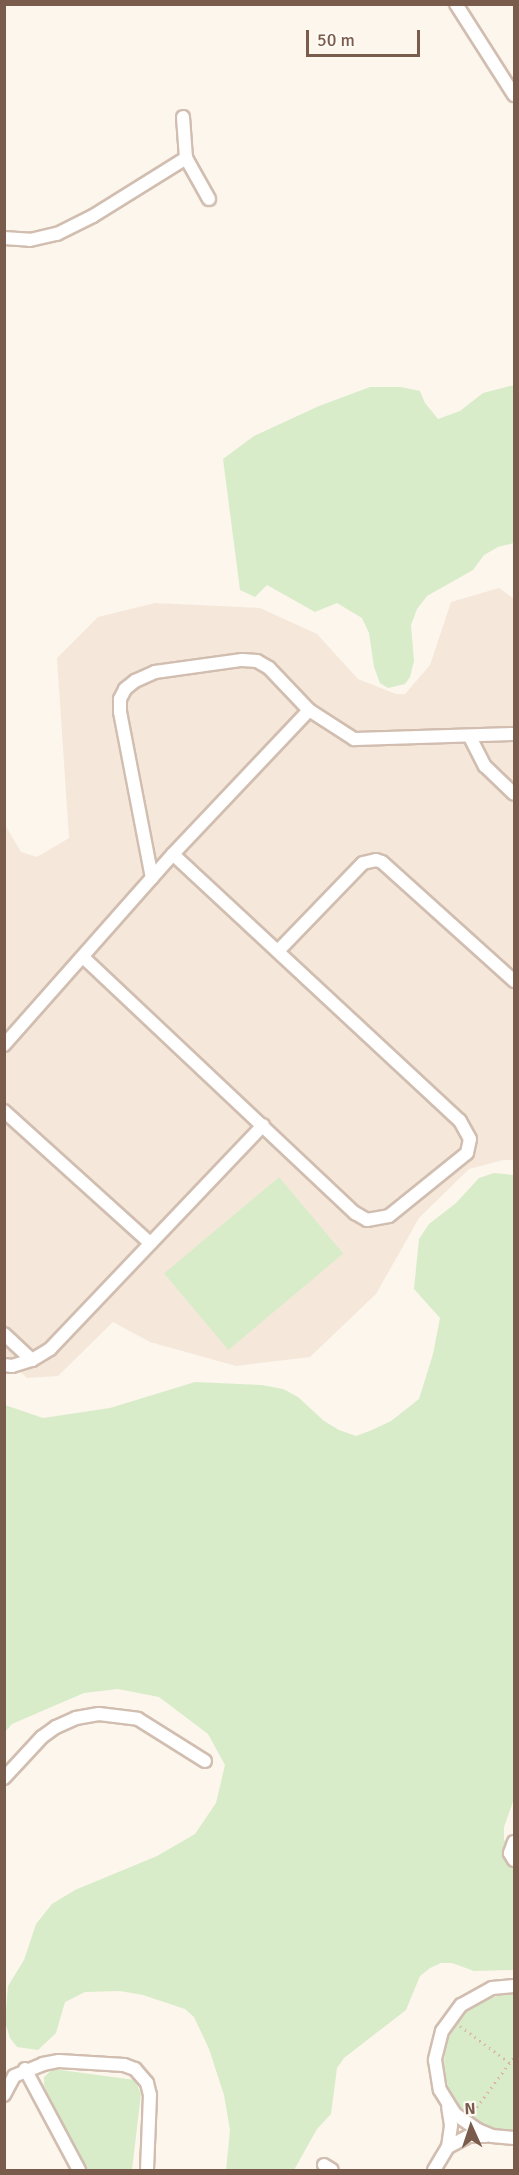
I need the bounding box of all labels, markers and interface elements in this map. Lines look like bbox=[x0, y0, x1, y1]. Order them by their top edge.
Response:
scale bar bbox=[309, 18, 423, 56]
text: 50 m bbox=[317, 29, 355, 51]
north arrow bbox=[441, 2097, 501, 2157]
text: N bbox=[464, 2099, 476, 2119]

